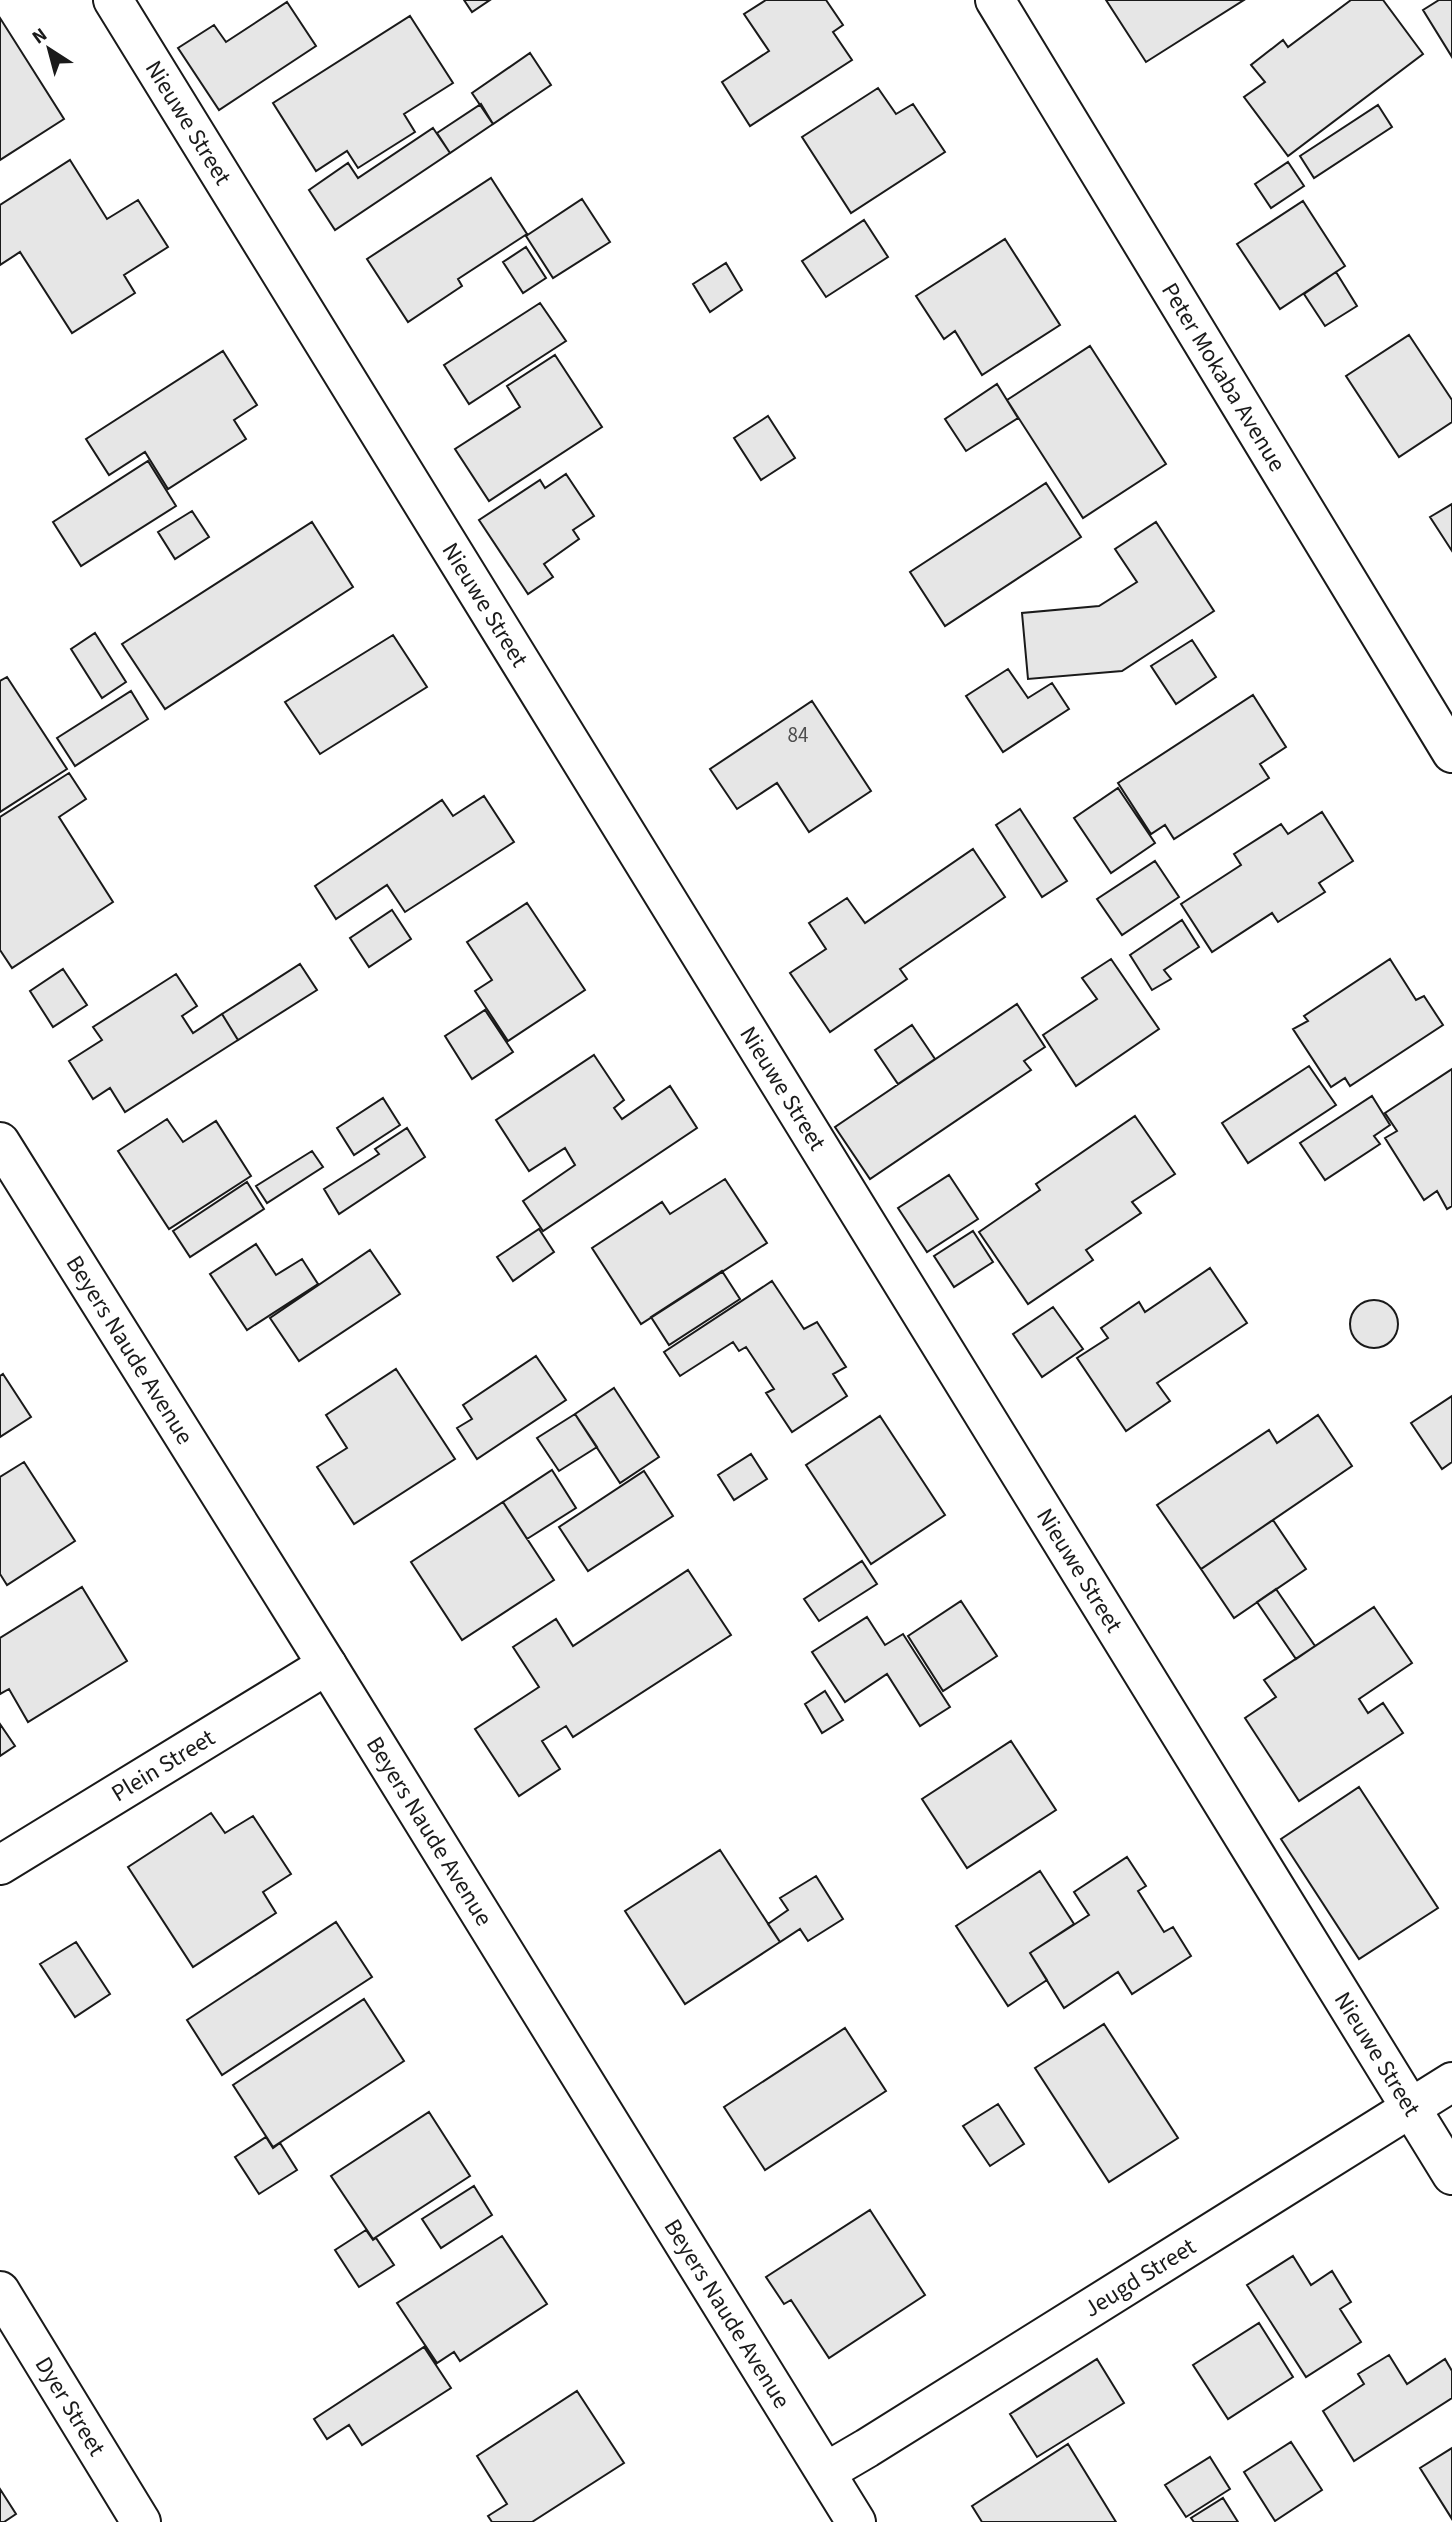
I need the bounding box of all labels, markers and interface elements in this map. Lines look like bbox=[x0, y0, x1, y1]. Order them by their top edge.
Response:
north arrow bbox=[14, 14, 84, 84]
text: N bbox=[27, 22, 53, 51]
street label: Nieuwe Street bbox=[137, 54, 240, 192]
street label: Peter Mokaba Avenue bbox=[1153, 276, 1295, 478]
street label: Nieuwe Street bbox=[433, 536, 537, 674]
house number: 84 bbox=[788, 720, 808, 750]
street label: Nieuwe Street bbox=[731, 1019, 835, 1157]
street label: Beyers Naude Avenue bbox=[58, 1248, 202, 1451]
street label: Nieuwe Street bbox=[1028, 1501, 1131, 1639]
street label: Plein Street bbox=[104, 1720, 221, 1810]
street label: Beyers Naude Avenue bbox=[358, 1730, 501, 1933]
street label: Nieuwe Street bbox=[1326, 1985, 1429, 2123]
street label: Beyers Naude Avenue bbox=[655, 2212, 799, 2415]
street label: Jeugd Street bbox=[1077, 2229, 1202, 2326]
street label: Dyer Street bbox=[26, 2350, 114, 2463]

